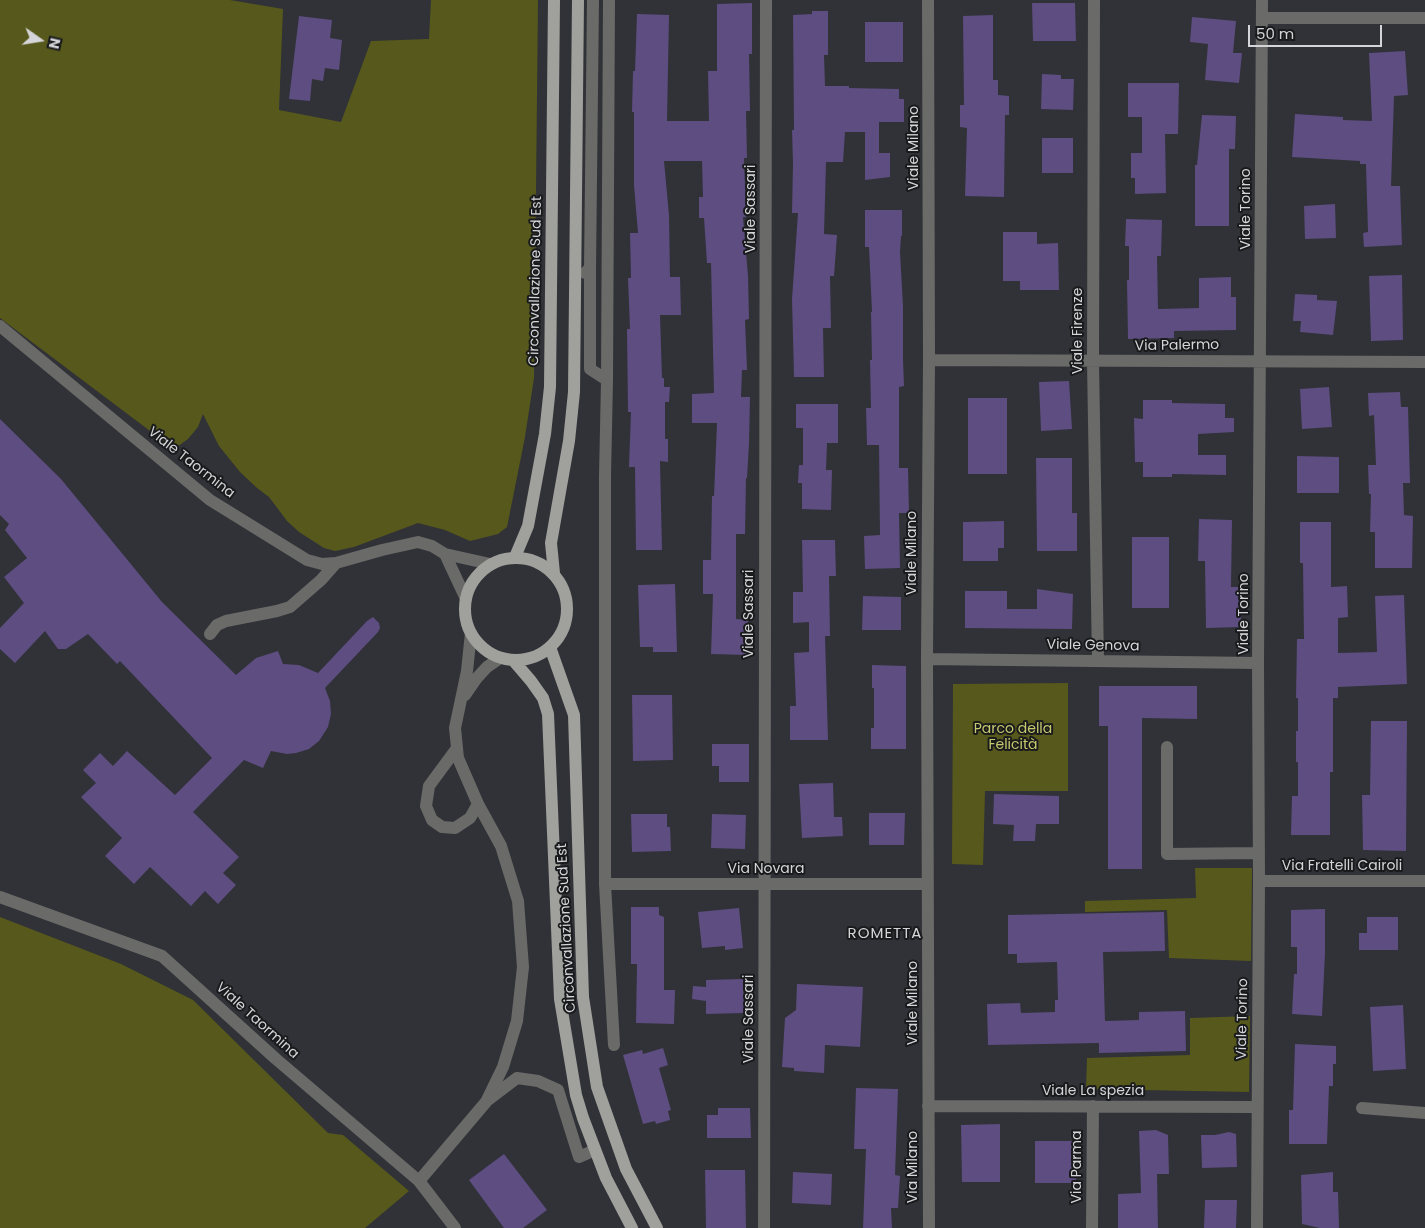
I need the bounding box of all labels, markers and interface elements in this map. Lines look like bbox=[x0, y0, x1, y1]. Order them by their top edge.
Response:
north arrow bbox=[15, 15, 65, 65]
scale bar bbox=[1250, 15, 1384, 47]
text: 50 m bbox=[1256, 23, 1294, 44]
text: N bbox=[44, 36, 66, 51]
street label: Viale Milano bbox=[906, 106, 922, 190]
street label: Viale Sassari bbox=[743, 165, 759, 253]
street label: Viale Torino bbox=[1238, 168, 1254, 250]
street label: Circonvallazione Sud Est bbox=[526, 196, 546, 366]
street label: Viale Firenze bbox=[1070, 288, 1086, 374]
street label: Via Palermo bbox=[1135, 337, 1219, 355]
street label: Viale Taormina bbox=[144, 424, 238, 502]
street label: Viale Milano bbox=[904, 511, 920, 595]
street label: Viale Sassari bbox=[741, 570, 757, 658]
street label: Viale Torino bbox=[1236, 573, 1252, 655]
street label: Viale Genova bbox=[1046, 637, 1140, 655]
park label: Parco della Felicità bbox=[974, 721, 1052, 754]
street label: Circonvallazione Sud Est bbox=[554, 843, 580, 1013]
street label: Via Fratelli Cairoli bbox=[1282, 858, 1402, 874]
street label: Via Novara bbox=[728, 861, 804, 877]
district label: ROMETTA bbox=[847, 925, 923, 943]
street label: Viale Milano bbox=[905, 961, 921, 1045]
street label: Viale Sassari bbox=[741, 975, 757, 1063]
street label: Viale Torino bbox=[1234, 978, 1252, 1060]
street label: Viale Taormina bbox=[212, 979, 302, 1063]
street label: Viale La spezia bbox=[1042, 1083, 1144, 1099]
street label: Via Milano bbox=[905, 1131, 921, 1203]
street label: Via Parma bbox=[1069, 1131, 1085, 1203]

